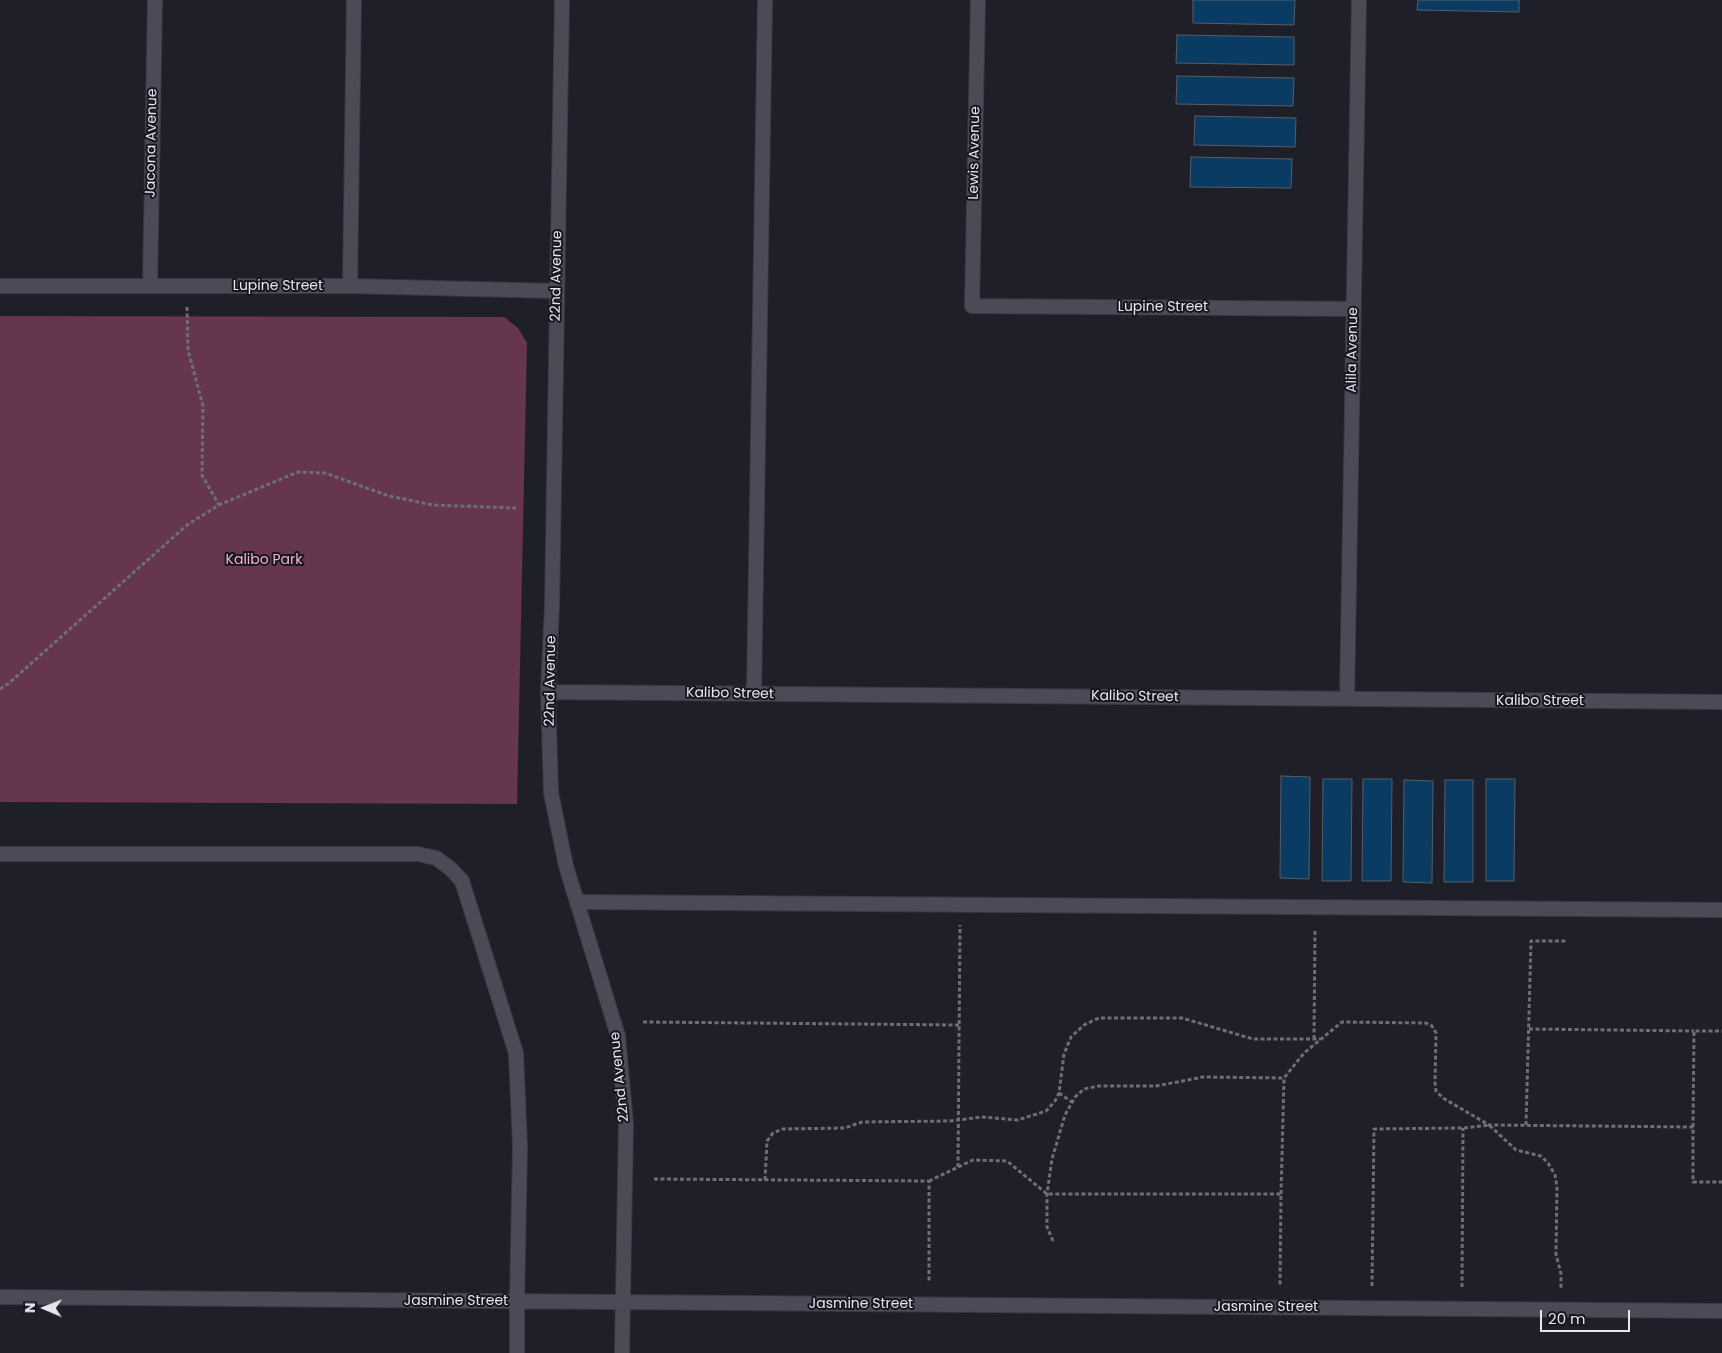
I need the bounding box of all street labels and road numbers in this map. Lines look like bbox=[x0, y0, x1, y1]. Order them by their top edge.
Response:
street label: Jacona Avenue bbox=[143, 88, 161, 198]
street label: Lewis Avenue bbox=[966, 106, 984, 200]
street label: 22nd Avenue bbox=[548, 230, 566, 322]
street label: Lupine Street bbox=[233, 278, 323, 294]
street label: Lupine Street bbox=[1118, 299, 1208, 315]
street label: Alila Avenue bbox=[1344, 307, 1362, 393]
street label: 22nd Avenue bbox=[542, 635, 560, 727]
street label: Kalibo Street bbox=[686, 685, 774, 703]
street label: Kalibo Street bbox=[1091, 688, 1179, 706]
street label: Kalibo Street bbox=[1496, 693, 1584, 709]
street label: 22nd Avenue bbox=[607, 1031, 633, 1123]
street label: Jasmine Street bbox=[404, 1293, 508, 1309]
street label: Jasmine Street bbox=[809, 1296, 913, 1312]
street label: Jasmine Street bbox=[1214, 1299, 1318, 1315]

